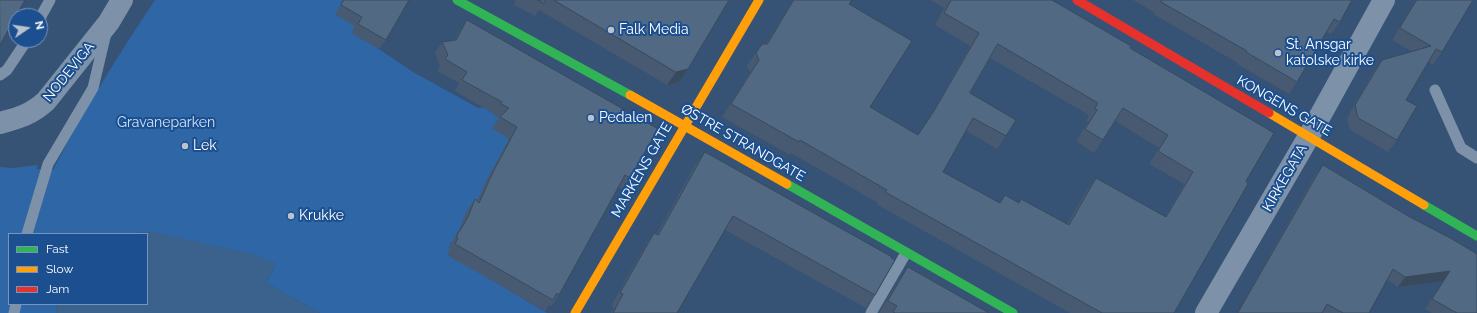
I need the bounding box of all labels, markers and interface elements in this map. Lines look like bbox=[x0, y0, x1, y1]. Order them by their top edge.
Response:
north arrow bbox=[8, 8, 48, 48]
text: N bbox=[32, 20, 46, 31]
place label: Falk Media bbox=[619, 22, 689, 38]
marker: Falk Media bbox=[606, 25, 616, 35]
place label: St. Ansgar katolske kirke bbox=[1286, 37, 1374, 70]
street label: NODEVIGA bbox=[40, 39, 98, 105]
marker: St. Ansgar katolske kirke bbox=[1273, 48, 1283, 58]
street label: KONGENS GATE bbox=[1234, 72, 1334, 140]
street label: ØSTRE STRANDGATE bbox=[678, 101, 808, 185]
place label: Pedalen bbox=[599, 110, 652, 126]
marker: Pedalen bbox=[586, 113, 596, 123]
park label: Gravaneparken bbox=[117, 115, 215, 131]
street label: MARKENS GATE bbox=[608, 120, 676, 220]
place label: Lek bbox=[193, 138, 217, 154]
marker: Lek bbox=[180, 141, 190, 151]
street label: KIRKEGATA bbox=[1259, 142, 1311, 214]
place label: Krukke bbox=[299, 208, 344, 224]
marker: Krukke bbox=[286, 211, 296, 221]
legend bbox=[8, 233, 148, 305]
text: Fast bbox=[46, 242, 69, 256]
text: Slow bbox=[46, 262, 73, 276]
text: Jam bbox=[46, 282, 69, 296]

